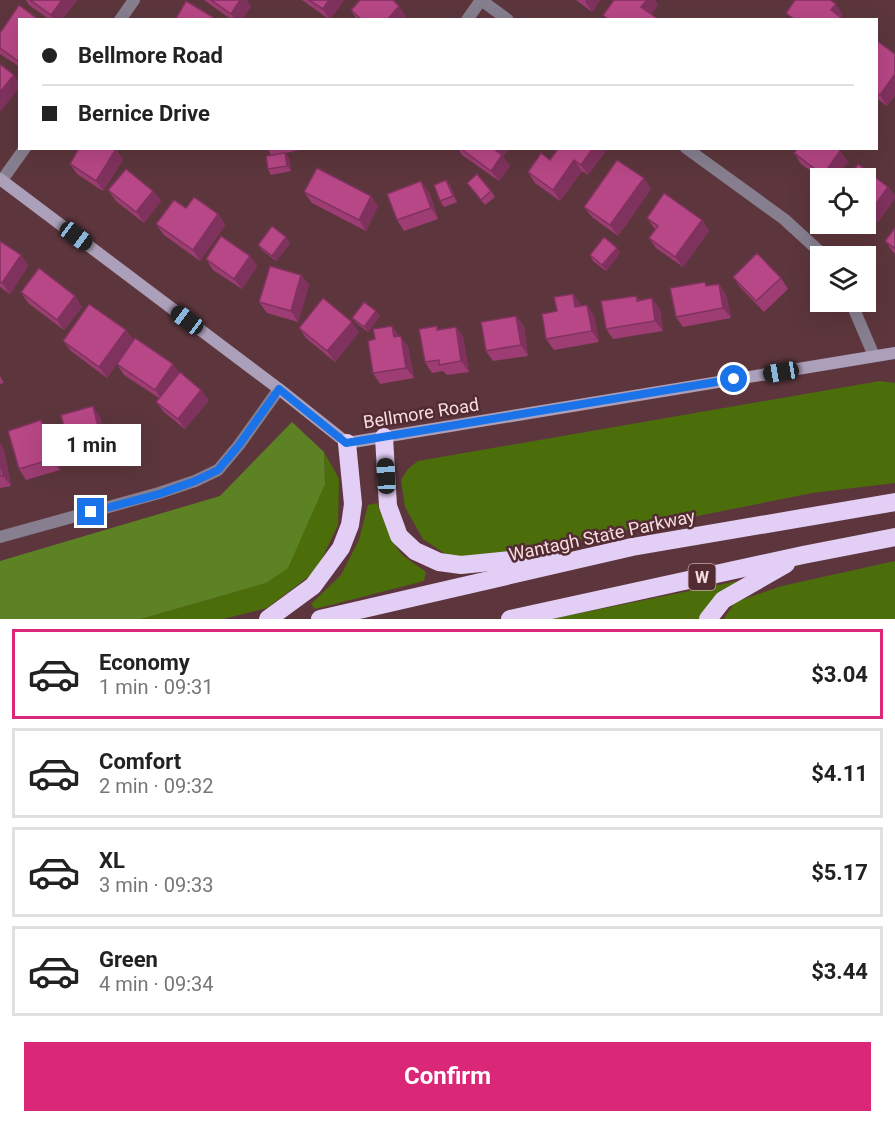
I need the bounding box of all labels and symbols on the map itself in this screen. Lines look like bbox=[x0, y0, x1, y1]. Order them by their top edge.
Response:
car bbox=[56, 218, 96, 254]
car bbox=[167, 302, 207, 338]
car bbox=[762, 360, 800, 384]
route start bbox=[720, 365, 747, 392]
street label: Bellmore Road bbox=[362, 393, 480, 433]
callout: 1 min bbox=[42, 425, 140, 467]
car bbox=[376, 458, 396, 494]
route end bbox=[77, 498, 104, 525]
street label: Wantagh State Parkway bbox=[507, 505, 697, 565]
road number: W bbox=[688, 564, 716, 590]

